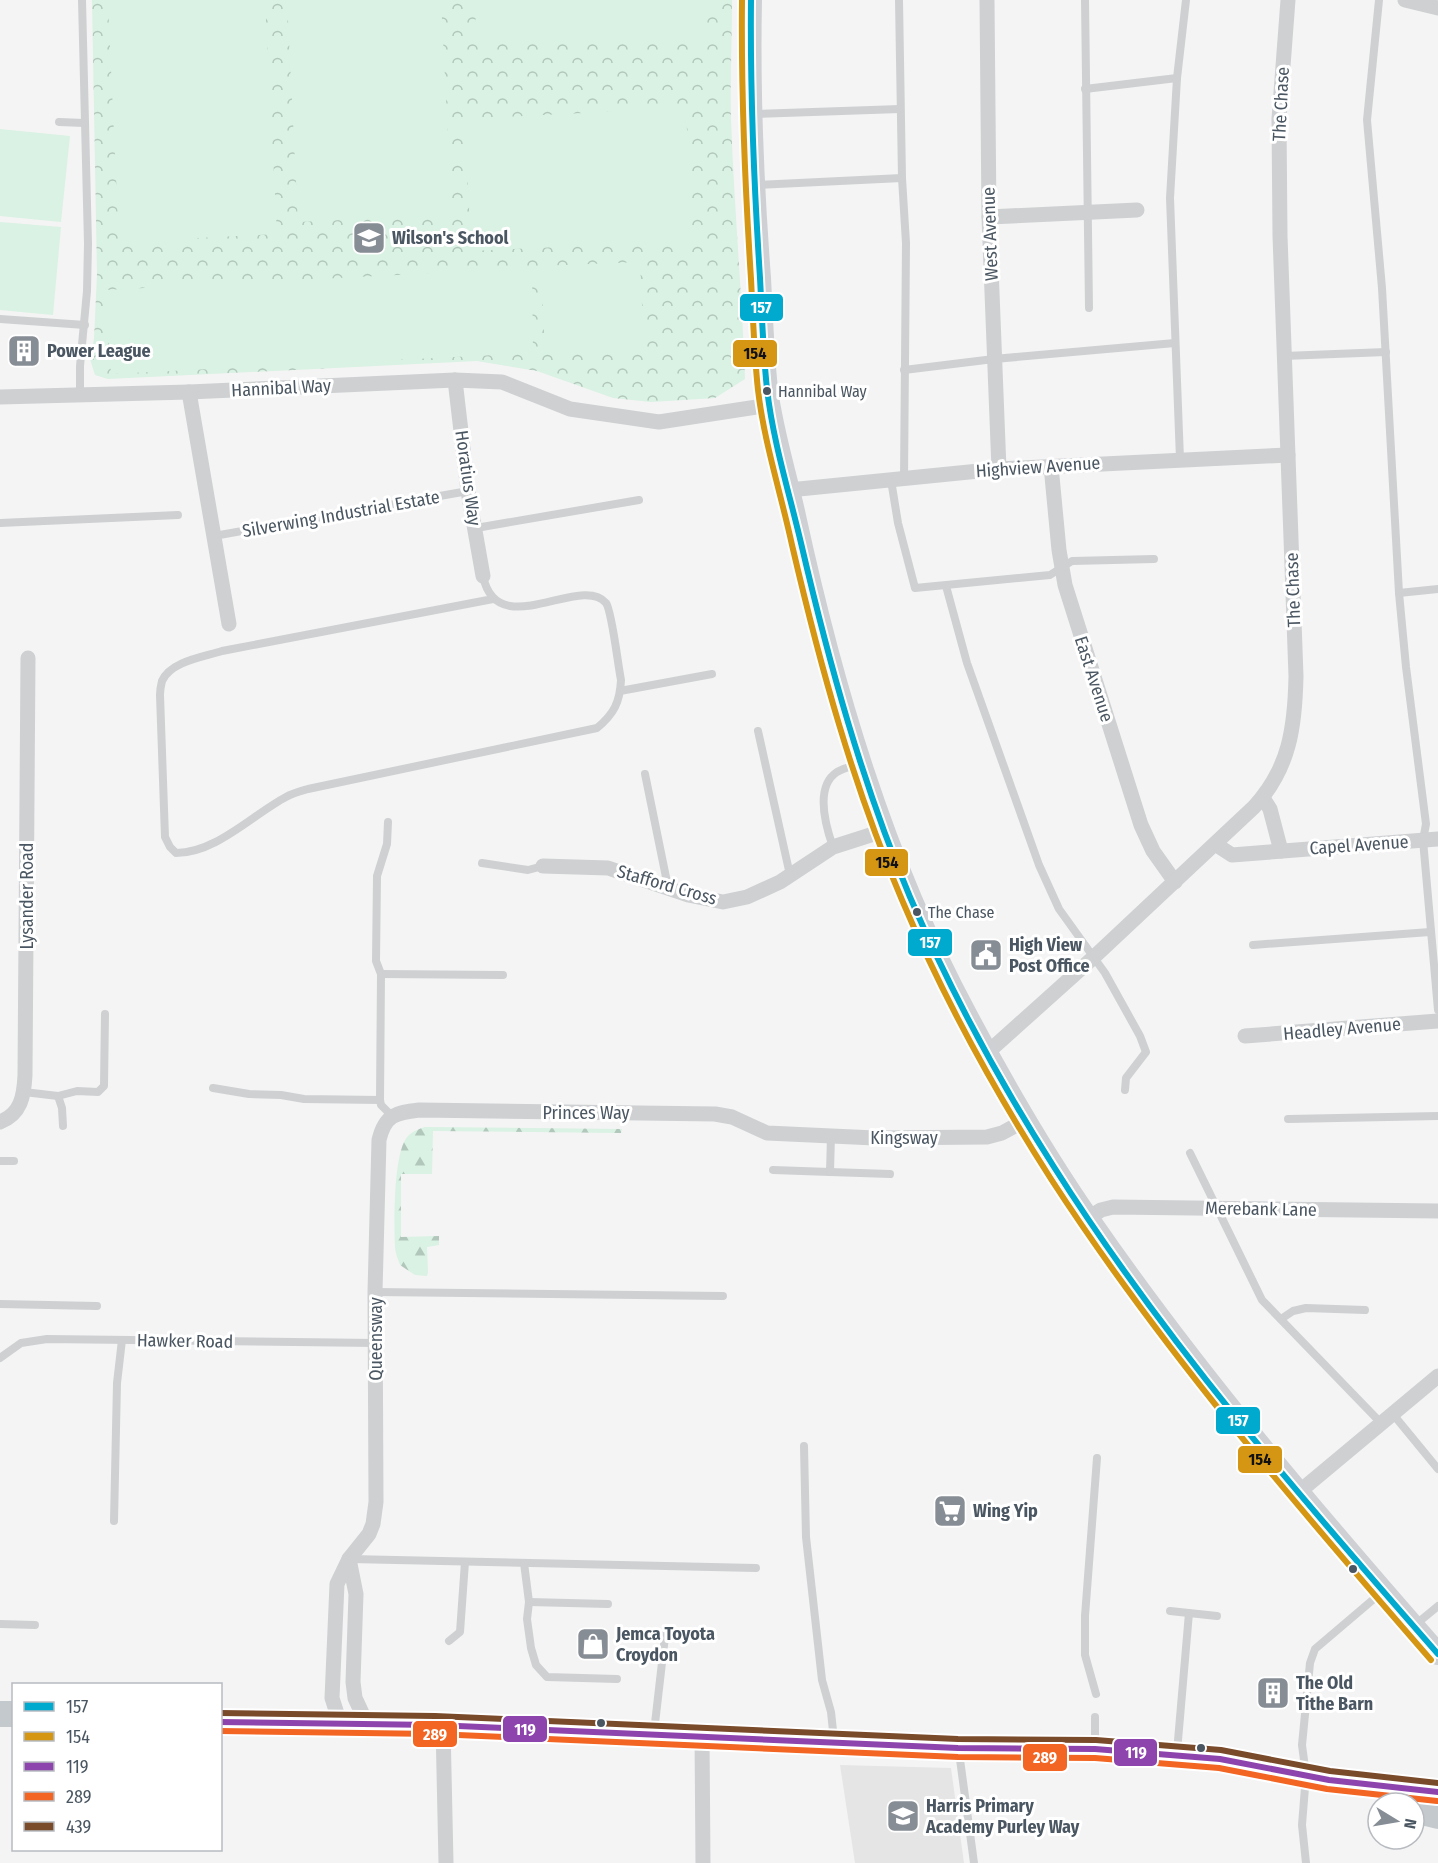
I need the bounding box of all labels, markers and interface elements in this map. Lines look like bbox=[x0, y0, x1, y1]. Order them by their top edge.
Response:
street label: The Chase bbox=[1268, 66, 1294, 142]
street label: West Avenue bbox=[977, 186, 1003, 281]
school or university icon: Wilson's School bbox=[351, 220, 387, 256]
place label: Wilson's School bbox=[392, 227, 509, 249]
line badge: 157 bbox=[739, 293, 784, 322]
text: 157 bbox=[750, 298, 772, 317]
building icon: Power League bbox=[6, 333, 42, 369]
line badge: 154 bbox=[732, 339, 778, 368]
place label: Power League bbox=[47, 340, 151, 362]
text: 154 bbox=[744, 344, 766, 363]
street label: Hannibal Way bbox=[231, 374, 331, 402]
place label: Hannibal Way bbox=[778, 382, 868, 401]
marker: Hannibal Way bbox=[761, 385, 773, 397]
street label: Horatius Way bbox=[450, 429, 486, 527]
street label: Highview Avenue bbox=[975, 452, 1101, 482]
street label: Silverwing Industrial Estate bbox=[241, 486, 442, 542]
street label: The Chase bbox=[1281, 552, 1305, 628]
street label: East Avenue bbox=[1070, 633, 1118, 725]
street label: Capel Avenue bbox=[1309, 831, 1409, 859]
street label: Lysander Road bbox=[16, 843, 38, 949]
line badge: 154 bbox=[864, 848, 909, 877]
text: 154 bbox=[876, 853, 898, 872]
street label: Stafford Cross bbox=[615, 860, 720, 910]
place label: The Chase bbox=[928, 903, 994, 922]
marker: The Chase bbox=[911, 906, 923, 918]
line badge: 157 bbox=[907, 928, 953, 957]
text: 157 bbox=[919, 933, 941, 952]
place label: High View Post Office bbox=[1009, 934, 1090, 977]
public building icon: High View Post Office bbox=[968, 937, 1004, 973]
street label: Headley Avenue bbox=[1282, 1013, 1402, 1045]
street label: Princes Way bbox=[542, 1102, 630, 1124]
street label: Kingsway bbox=[870, 1127, 938, 1149]
street label: Merebank Lane bbox=[1205, 1197, 1317, 1221]
street label: Queensway bbox=[365, 1297, 387, 1381]
street label: Hawker Road bbox=[137, 1329, 233, 1353]
line badge: 157 bbox=[1215, 1406, 1261, 1435]
text: 157 bbox=[1227, 1411, 1249, 1430]
line badge: 154 bbox=[1237, 1445, 1283, 1474]
text: 154 bbox=[1249, 1450, 1271, 1469]
supermarket icon: Wing Yip bbox=[932, 1493, 968, 1529]
place label: Wing Yip bbox=[973, 1500, 1038, 1522]
unlabelled marker bbox=[1347, 1563, 1359, 1575]
place label: Jemca Toyota Croydon bbox=[615, 1623, 715, 1666]
shop icon: Jemca Toyota Croydon bbox=[575, 1626, 611, 1662]
place label: The Old Tithe Barn bbox=[1296, 1672, 1373, 1715]
building icon: The Old Tithe Barn bbox=[1255, 1675, 1291, 1711]
legend bbox=[12, 1683, 222, 1851]
text: 157 bbox=[66, 1696, 88, 1718]
line badge: 119 bbox=[502, 1715, 548, 1743]
unlabelled marker bbox=[595, 1717, 607, 1729]
line badge: 289 bbox=[412, 1720, 458, 1748]
text: 119 bbox=[514, 1720, 536, 1739]
text: 289 bbox=[422, 1725, 447, 1744]
text: 154 bbox=[66, 1726, 90, 1748]
line badge: 119 bbox=[1113, 1738, 1158, 1767]
unlabelled marker bbox=[1195, 1742, 1207, 1754]
line badge: 289 bbox=[1022, 1743, 1068, 1772]
text: 119 bbox=[1125, 1743, 1147, 1762]
text: 289 bbox=[1032, 1748, 1057, 1767]
text: 119 bbox=[66, 1756, 89, 1778]
text: 289 bbox=[66, 1786, 91, 1808]
north arrow bbox=[1366, 1791, 1426, 1851]
place label: Harris Primary Academy Purley Way bbox=[925, 1795, 1080, 1838]
school or university icon: Harris Primary Academy Purley Way bbox=[885, 1798, 921, 1834]
text: 439 bbox=[66, 1816, 91, 1838]
text: N bbox=[1400, 1817, 1420, 1830]

